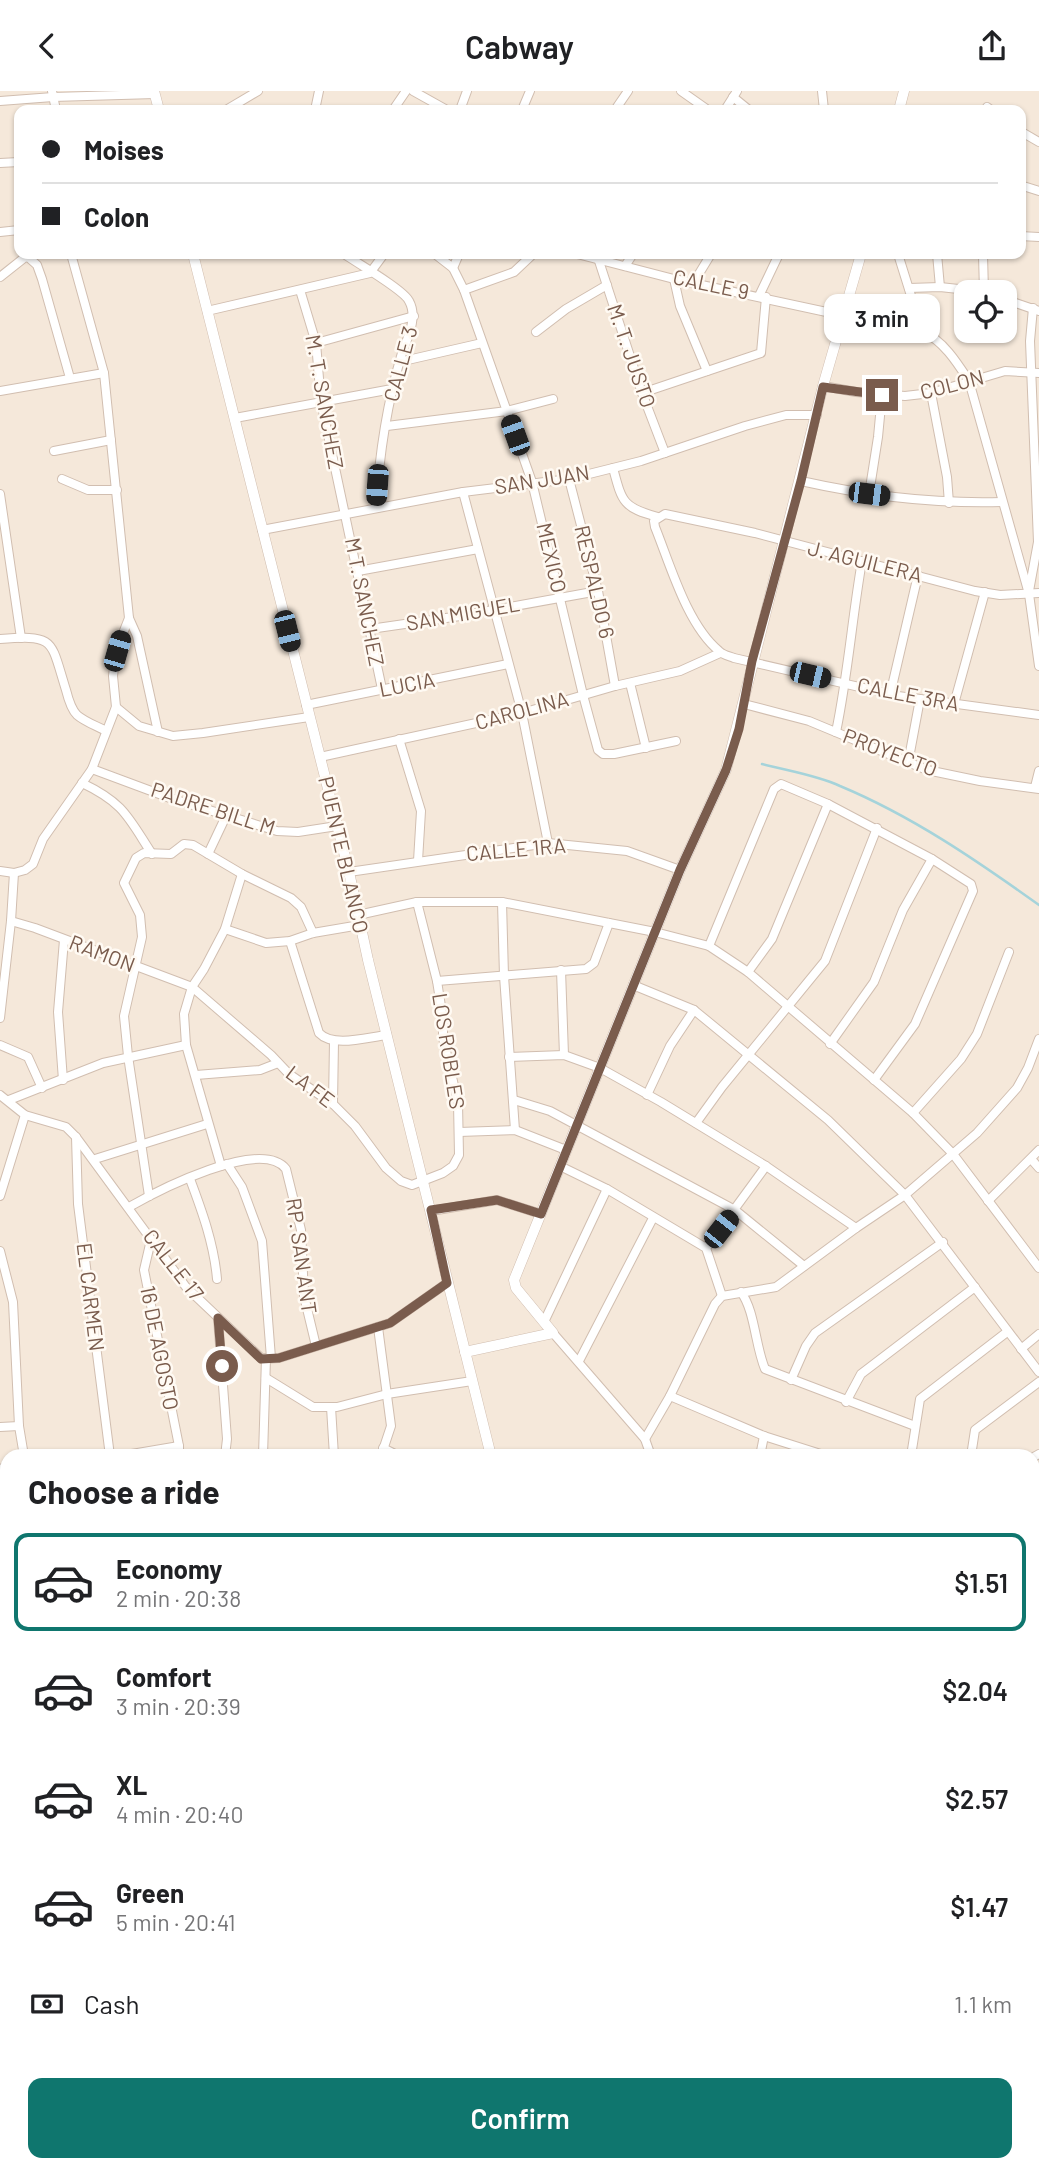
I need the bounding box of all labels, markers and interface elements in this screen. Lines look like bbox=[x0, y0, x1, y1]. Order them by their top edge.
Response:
icon: back bbox=[28, 27, 66, 65]
text: Cabway bbox=[465, 27, 574, 65]
icon: share bbox=[973, 27, 1011, 65]
text: Moises bbox=[84, 134, 164, 165]
text: Colon bbox=[84, 201, 149, 232]
street label: CALLE 9 bbox=[671, 263, 752, 304]
map controls bbox=[954, 280, 1017, 343]
button: locate bbox=[954, 280, 1017, 343]
callout: 3 min bbox=[824, 293, 940, 343]
street label: M. T. JUSTO bbox=[603, 300, 662, 411]
text: 3 min bbox=[855, 304, 909, 332]
street label: CALLE 3 bbox=[378, 323, 422, 404]
street label: M. T. SANCHEZ bbox=[301, 332, 350, 471]
street label: COLON bbox=[917, 364, 986, 404]
route end bbox=[866, 379, 898, 411]
car bbox=[498, 412, 533, 458]
street label: SAN JUAN bbox=[492, 459, 591, 498]
car bbox=[366, 463, 389, 507]
car bbox=[847, 481, 892, 507]
street label: MEXICO bbox=[532, 520, 573, 595]
street label: RESPALDO 6 bbox=[570, 523, 621, 641]
street label: J. AGUILERA bbox=[805, 534, 926, 587]
street label: M T. SANCHEZ bbox=[341, 535, 390, 668]
street label: SAN MIGUEL bbox=[404, 590, 522, 635]
car bbox=[272, 608, 303, 654]
car bbox=[102, 628, 133, 674]
car bbox=[788, 660, 833, 690]
street label: LUCIA bbox=[377, 666, 437, 701]
street label: CALLE 3RA bbox=[855, 671, 962, 716]
street label: CAROLINA bbox=[472, 685, 571, 734]
street label: PROYECTO bbox=[840, 722, 941, 781]
street label: PUENTE BLANCO bbox=[314, 774, 375, 936]
street label: PADRE BILL M bbox=[148, 776, 279, 839]
street label: CALLE 1RA bbox=[465, 832, 567, 865]
street label: RAMON bbox=[66, 929, 139, 977]
street label: LOS ROBLES bbox=[428, 991, 471, 1111]
street label: LA FE bbox=[282, 1059, 340, 1112]
street label: RP. SAN ANT bbox=[282, 1196, 323, 1315]
car bbox=[700, 1206, 743, 1252]
street label: CALLE 17 bbox=[139, 1223, 210, 1305]
street label: EL CARMEN bbox=[72, 1241, 111, 1352]
street label: 16 DE AGOSTO bbox=[136, 1283, 185, 1412]
route start bbox=[206, 1350, 238, 1382]
text: Choose a ride bbox=[28, 1472, 220, 1510]
icon: car bbox=[32, 1551, 95, 1614]
text: Economy bbox=[116, 1553, 222, 1584]
text: $1.51 bbox=[954, 1567, 1008, 1598]
text: 2 min · 20:38 bbox=[116, 1584, 241, 1612]
icon: car bbox=[32, 1659, 95, 1722]
text: Comfort bbox=[116, 1661, 212, 1692]
text: $2.04 bbox=[943, 1675, 1008, 1706]
text: 3 min · 20:39 bbox=[116, 1692, 241, 1720]
icon: car bbox=[32, 1767, 95, 1830]
text: XL bbox=[116, 1769, 147, 1800]
text: $2.57 bbox=[945, 1783, 1008, 1814]
text: 4 min · 20:40 bbox=[116, 1800, 243, 1828]
icon: car bbox=[32, 1875, 95, 1938]
text: Green bbox=[116, 1877, 184, 1908]
text: $1.47 bbox=[951, 1891, 1008, 1922]
text: 5 min · 20:41 bbox=[116, 1908, 235, 1936]
icon: cash bbox=[28, 1985, 66, 2023]
text: Cash bbox=[84, 1988, 139, 2019]
text: 1.1 km bbox=[954, 1990, 1012, 2018]
button: Confirm bbox=[28, 2078, 1012, 2158]

